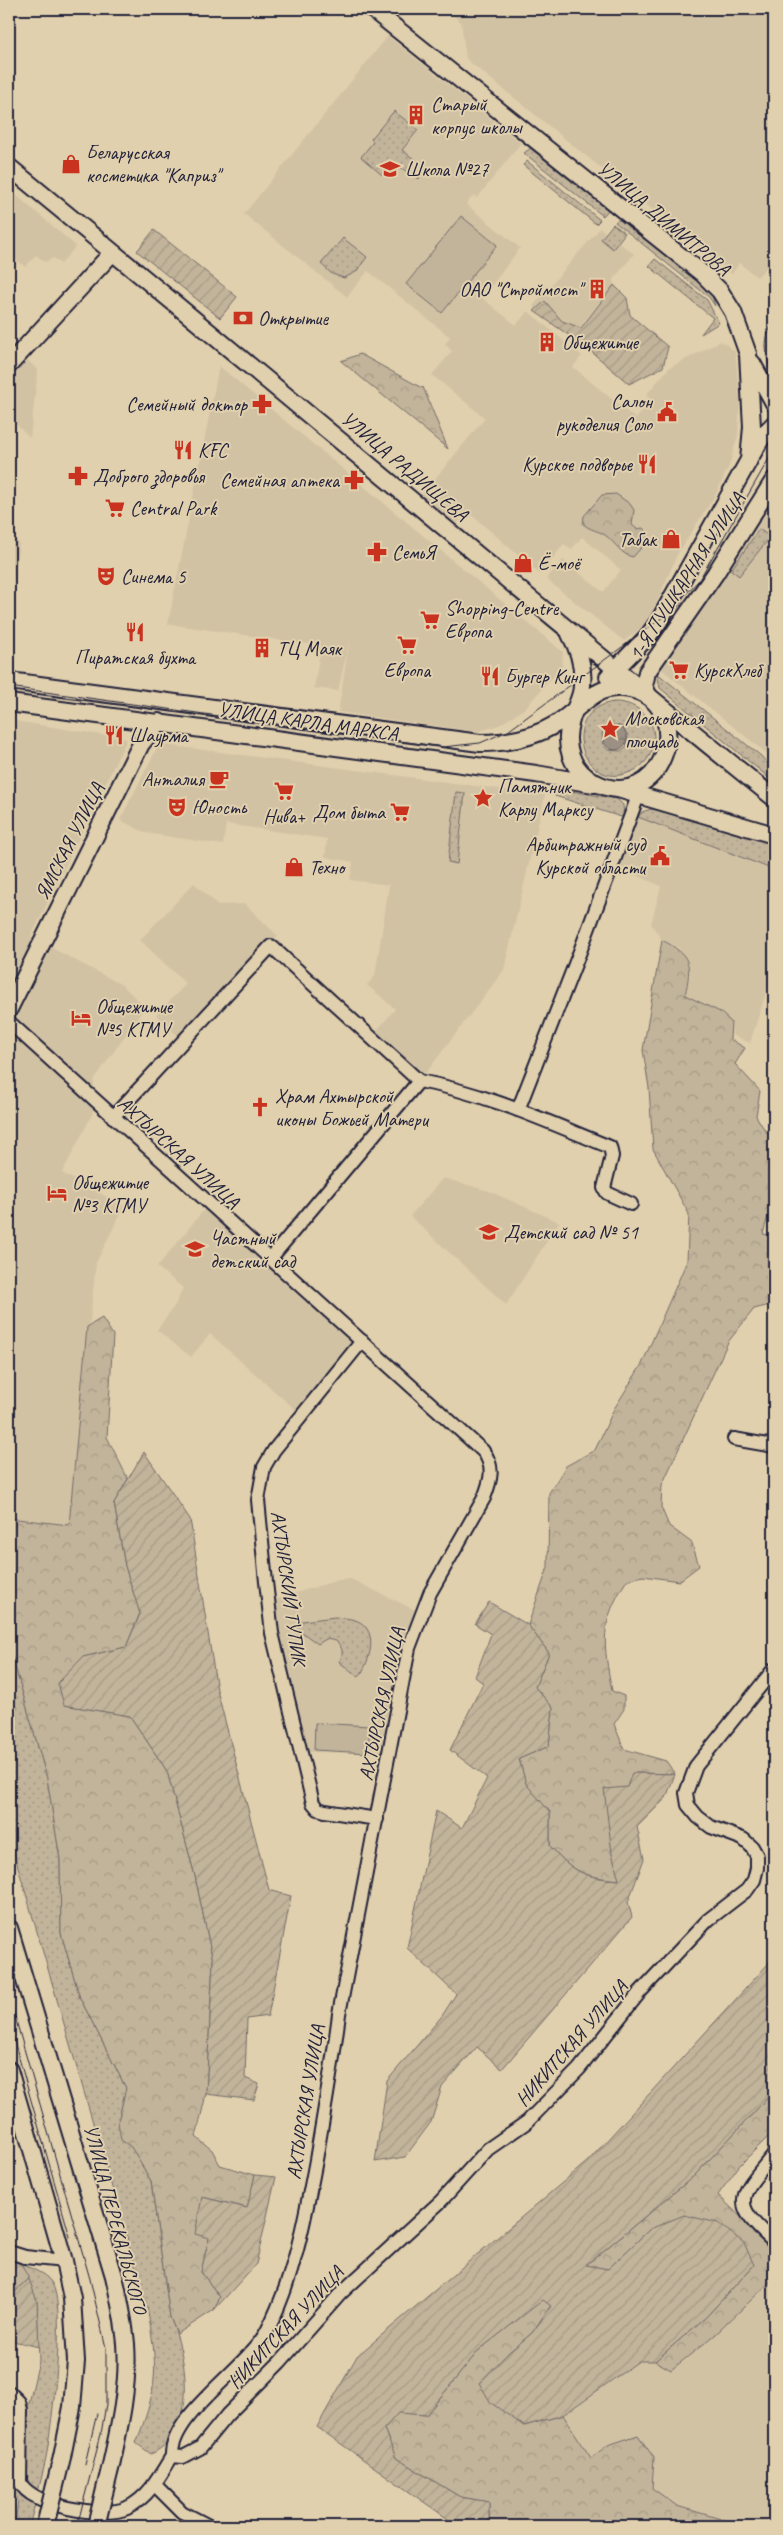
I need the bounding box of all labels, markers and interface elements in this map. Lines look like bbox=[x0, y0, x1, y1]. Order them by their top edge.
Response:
place label: Старый корпус школы bbox=[431, 92, 523, 140]
building icon: Старый корпус школы bbox=[405, 104, 427, 126]
place label: Беларусская косметика "Каприз" bbox=[86, 140, 224, 188]
shop icon: Беларусская косметика "Каприз" bbox=[60, 153, 82, 175]
street label: УЛИЦА ДИМИТРОВА bbox=[592, 156, 736, 282]
place label: Школа №27 bbox=[405, 157, 489, 182]
school or university icon: Школа №27 bbox=[379, 158, 401, 180]
place label: ОАО "Строймост" bbox=[460, 277, 586, 302]
building icon: ОАО "Строймост" bbox=[586, 278, 608, 300]
place label: Открытие bbox=[258, 306, 329, 331]
bank icon: Открытие bbox=[232, 307, 254, 329]
place label: Общежитие bbox=[562, 330, 640, 355]
building icon: Общежитие bbox=[536, 331, 558, 353]
place label: Салон рукоделия Соло bbox=[556, 389, 654, 437]
place label: Семейный доктор bbox=[126, 392, 248, 417]
pharmacy icon: Семейный доктор bbox=[251, 393, 273, 415]
public building icon: Салон рукоделия Соло bbox=[656, 401, 678, 423]
street label: УЛИЦА РАДИЩЕВА bbox=[336, 406, 474, 527]
place label: KFC bbox=[198, 438, 229, 463]
restaurant icon: KFC bbox=[172, 439, 194, 461]
place label: Курское подворье bbox=[522, 452, 633, 477]
restaurant icon: Курское подворье bbox=[636, 453, 658, 475]
place label: Доброго здоровья bbox=[93, 464, 206, 490]
pharmacy icon: Доброго здоровья bbox=[67, 465, 89, 487]
place label: Семейная аптека bbox=[220, 468, 341, 493]
pharmacy icon: Семейная аптека bbox=[343, 469, 365, 491]
street label: 1-Я ПУШКАРНАЯ УЛИЦА bbox=[623, 487, 751, 665]
place label: Central Park bbox=[130, 496, 218, 521]
supermarket icon: Central Park bbox=[104, 497, 126, 519]
place label: Табак bbox=[618, 527, 658, 552]
shop icon: Табак bbox=[660, 528, 682, 550]
place label: СемьЯ bbox=[392, 540, 438, 565]
pharmacy icon: СемьЯ bbox=[366, 541, 388, 563]
place label: Ё-моё bbox=[538, 551, 583, 576]
shop icon: Ё-моё bbox=[512, 552, 534, 574]
place label: Синема 5 bbox=[121, 564, 187, 589]
theatre icon: Синема 5 bbox=[95, 565, 117, 587]
place label: Shopping-Centre Европа bbox=[445, 596, 560, 644]
supermarket icon: Shopping-Centre Европа bbox=[419, 609, 441, 631]
restaurant icon: Пиратская бухта bbox=[124, 621, 146, 643]
supermarket icon: Европа bbox=[396, 634, 418, 656]
place label: ТЦ Маяк bbox=[277, 636, 342, 661]
building icon: ТЦ Маяк bbox=[251, 637, 273, 659]
place label: Пиратская бухта bbox=[75, 645, 197, 670]
place label: Европа bbox=[384, 658, 432, 683]
place label: КурскХлеб bbox=[694, 658, 765, 683]
supermarket icon: КурскХлеб bbox=[668, 659, 690, 681]
place label: Бургер Кинг bbox=[505, 664, 587, 689]
restaurant icon: Бургер Кинг bbox=[479, 665, 501, 687]
street label: УЛИЦА КАРЛА МАРКСА bbox=[217, 697, 400, 747]
place label: Московская площадь bbox=[625, 706, 705, 754]
place icon: Московская площадь bbox=[599, 718, 621, 740]
place label: Шаурма bbox=[129, 723, 189, 748]
restaurant icon: Шаурма bbox=[103, 724, 125, 746]
place label: Анталия bbox=[142, 767, 206, 792]
cafe icon: Анталия bbox=[208, 768, 230, 790]
place label: Памятник Карлу Марксу bbox=[498, 774, 594, 822]
street label: ЯМСКАЯ УЛИЦА bbox=[29, 778, 110, 904]
supermarket icon: Нива+ bbox=[273, 780, 295, 802]
place icon: Памятник Карлу Марксу bbox=[472, 787, 494, 809]
place label: Юность bbox=[192, 795, 248, 820]
theatre icon: Юность bbox=[166, 796, 188, 818]
place label: Дом быта bbox=[313, 800, 386, 825]
supermarket icon: Дом быта bbox=[389, 801, 411, 823]
place label: Нива+ bbox=[263, 804, 306, 829]
place label: Арбитражный суд Курской области bbox=[526, 832, 647, 880]
public building icon: Арбитражный суд Курской области bbox=[649, 845, 671, 867]
place label: Техно bbox=[309, 855, 346, 880]
shop icon: Техно bbox=[283, 856, 305, 878]
place label: Общежитие №5 КГМУ bbox=[96, 994, 174, 1042]
hotel icon: Общежитие №5 КГМУ bbox=[70, 1007, 92, 1029]
place label: Храм Ахтырской иконы Божьей Матери bbox=[275, 1084, 430, 1132]
street label: АХТЫРСКАЯ УЛИЦА bbox=[112, 1091, 246, 1214]
church icon: Храм Ахтырской иконы Божьей Матери bbox=[249, 1096, 271, 1118]
place label: Общежитие №3 КГМУ bbox=[72, 1170, 150, 1218]
hotel icon: Общежитие №3 КГМУ bbox=[46, 1182, 68, 1204]
place label: Детский сад № 51 bbox=[504, 1220, 639, 1245]
school or university icon: Детский сад № 51 bbox=[478, 1221, 500, 1243]
place label: Частный детский сад bbox=[210, 1226, 297, 1274]
school or university icon: Частный детский сад bbox=[184, 1238, 206, 1260]
street label: АХТЫРСКИЙ ТУПИК bbox=[265, 1509, 312, 1670]
street label: АХТЫРСКАЯ УЛИЦА bbox=[353, 1624, 410, 1783]
street label: НИКИТСКАЯ УЛИЦА bbox=[510, 1974, 634, 2111]
street label: АХТЫРСКАЯ УЛИЦА bbox=[281, 2022, 330, 2181]
street label: УЛИЦА ПЕРЕКАЛЬСКОГО bbox=[78, 2122, 153, 2318]
street label: НИКИТСКАЯ УЛИЦА bbox=[222, 2260, 349, 2394]

